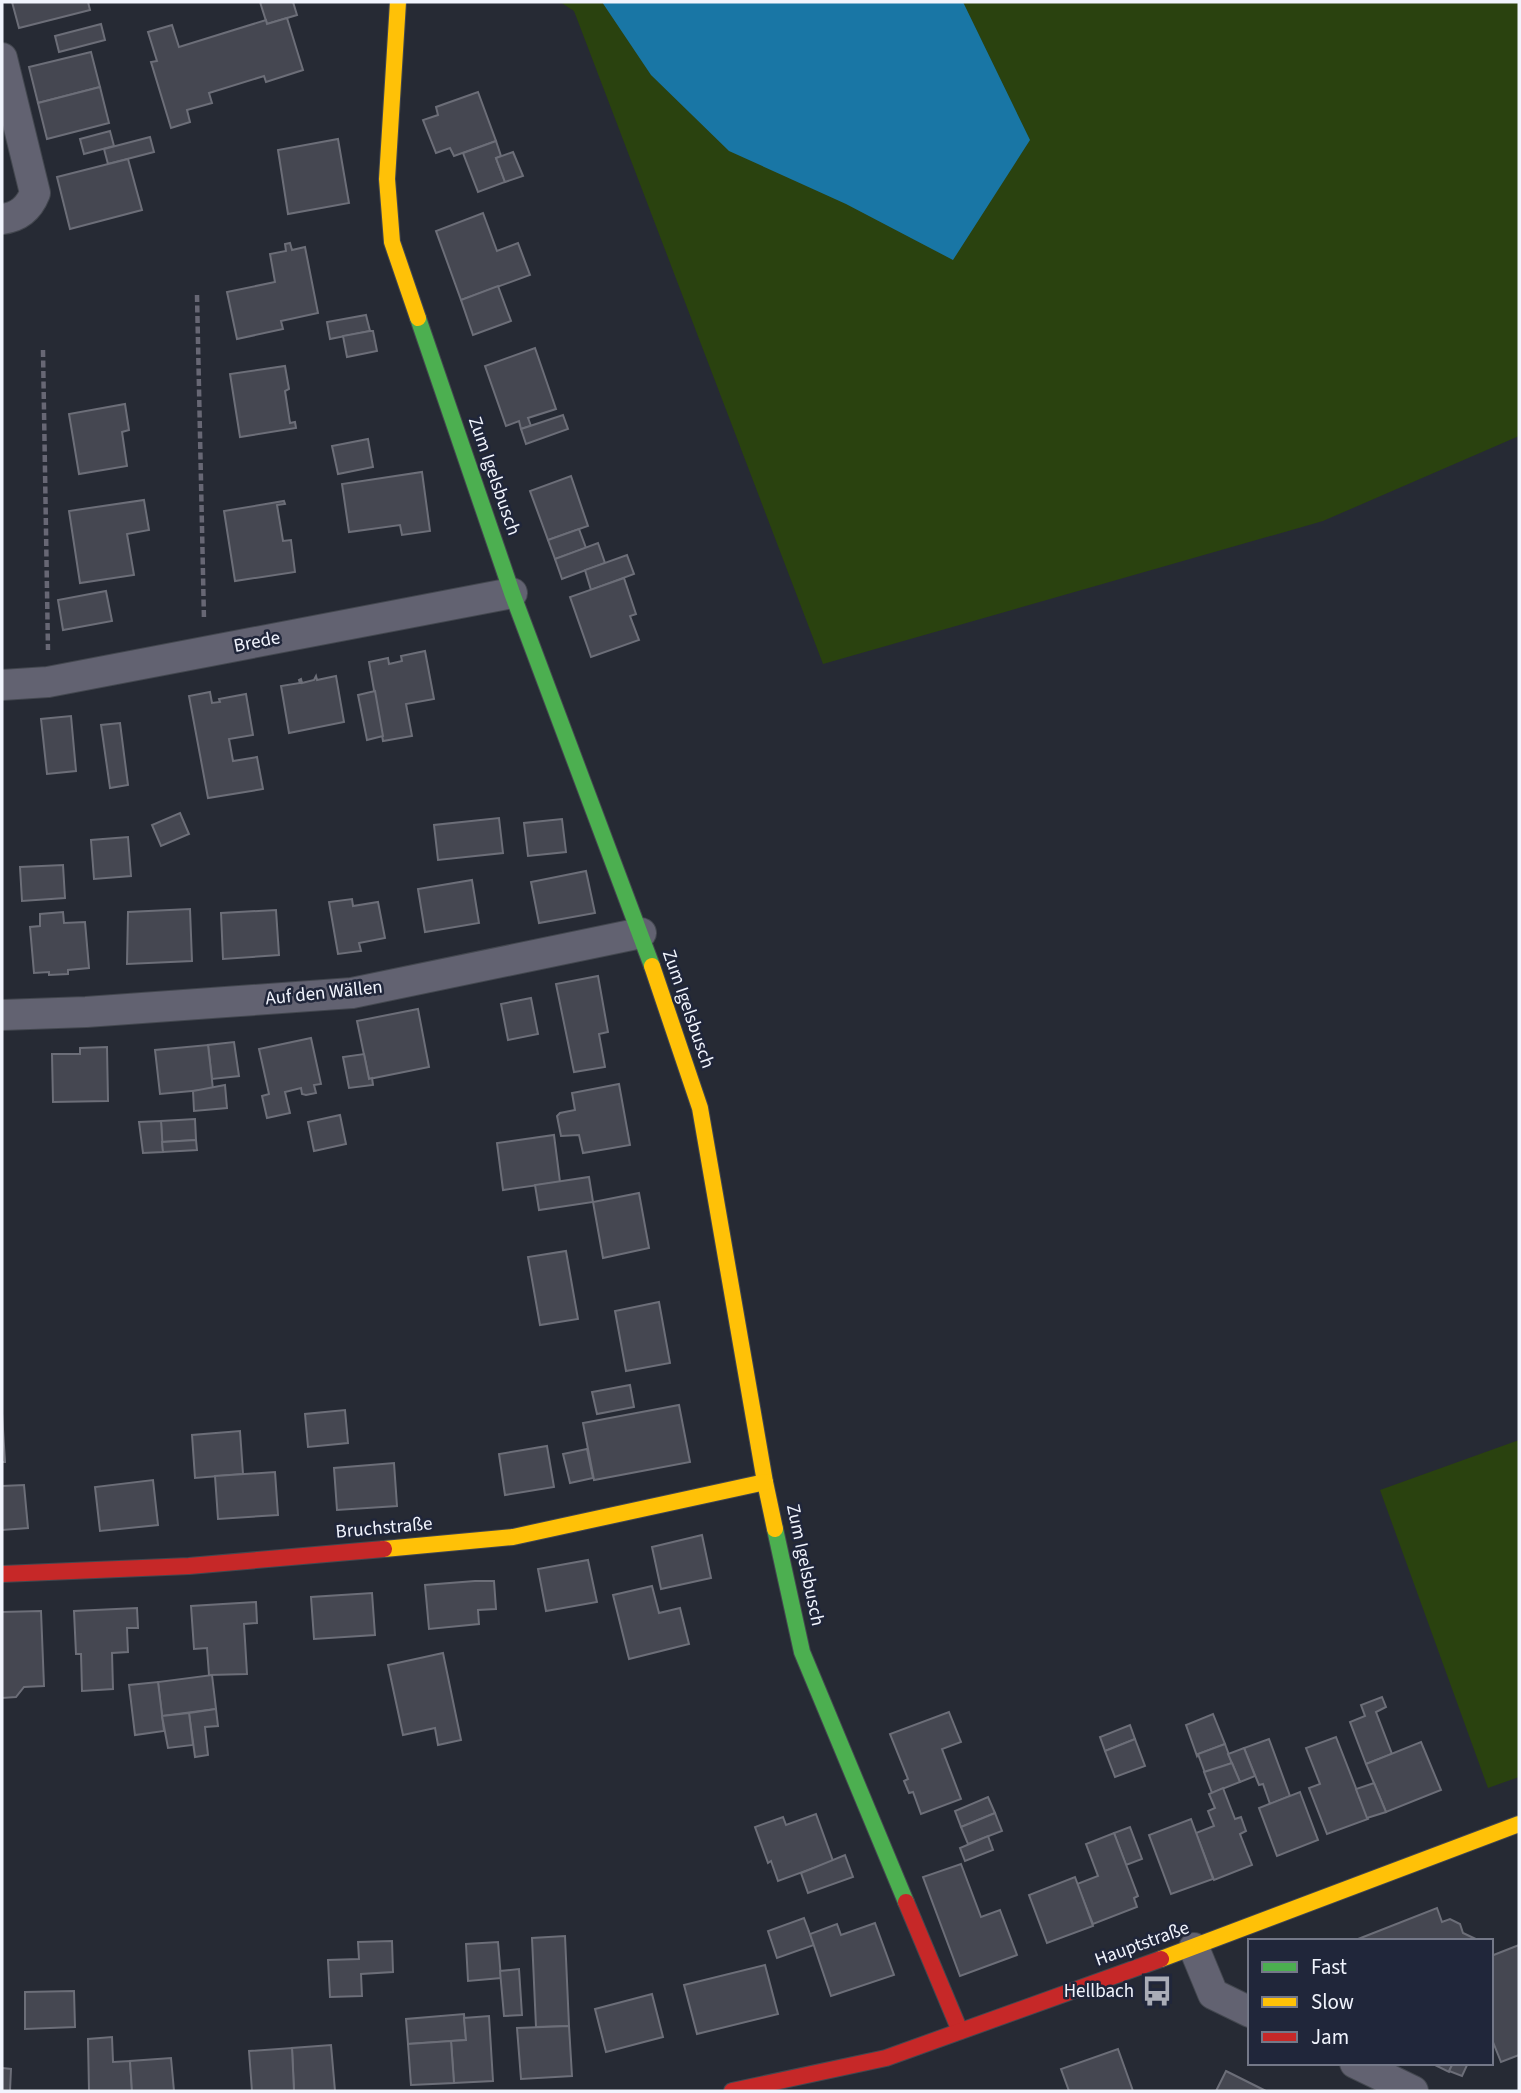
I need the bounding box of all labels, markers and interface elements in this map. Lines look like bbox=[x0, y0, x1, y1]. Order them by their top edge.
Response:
street label: Zum Igelsbusch bbox=[461, 413, 527, 539]
street label: Brede bbox=[231, 624, 283, 660]
street label: Zum Igelsbusch bbox=[655, 946, 721, 1072]
street label: Auf den Wällen bbox=[264, 973, 384, 1013]
street label: Zum Igelsbusch bbox=[779, 1502, 831, 1628]
street label: Bruchstraße bbox=[334, 1510, 434, 1546]
street label: Hauptstraße bbox=[1091, 1914, 1193, 1974]
legend bbox=[1248, 1939, 1493, 2065]
text: Fast bbox=[1311, 1952, 1347, 1982]
bus stop icon: Hellbach bbox=[1140, 1974, 1174, 2008]
place label: Hellbach bbox=[1064, 1978, 1134, 2005]
text: Slow bbox=[1311, 1987, 1354, 2017]
text: Jam bbox=[1311, 2022, 1349, 2052]

